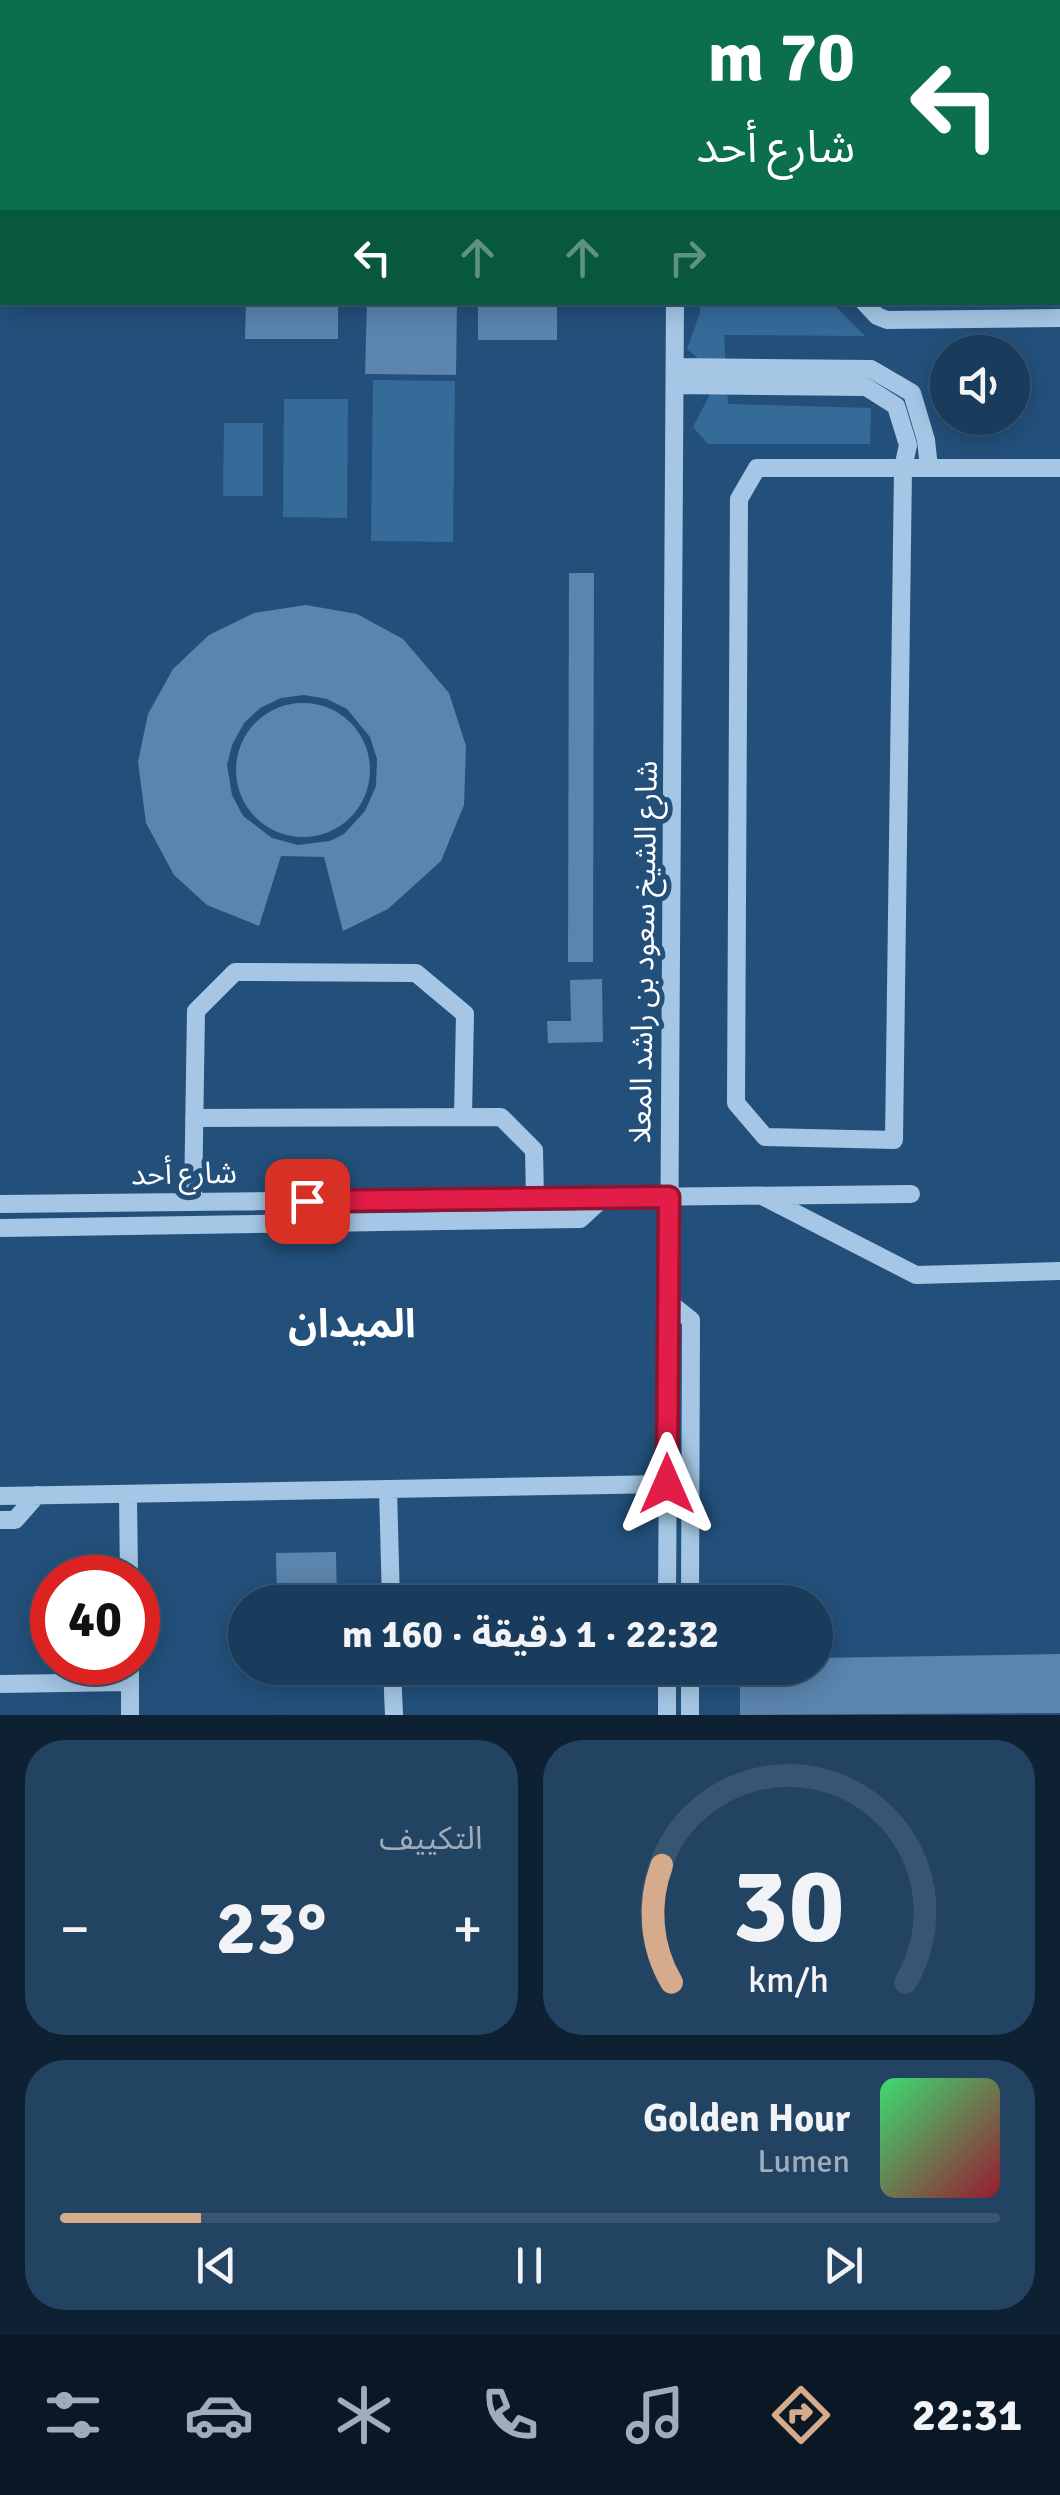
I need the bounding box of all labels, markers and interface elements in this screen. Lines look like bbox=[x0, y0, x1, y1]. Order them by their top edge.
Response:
text: 70 m bbox=[707, 14, 855, 100]
icon: left bbox=[890, 40, 1020, 170]
text: شارع أحد bbox=[696, 120, 855, 175]
icon: left bbox=[345, 230, 400, 285]
icon: ahead bbox=[450, 230, 505, 285]
icon: ahead bbox=[555, 230, 610, 285]
icon: right bbox=[660, 230, 715, 285]
map controls bbox=[930, 335, 1030, 435]
button: sound bbox=[930, 335, 1030, 435]
street label: شارع الشيخ سعود بن راشد المعلا bbox=[622, 760, 669, 1144]
street label: شارع أحد bbox=[131, 1154, 237, 1196]
pin bbox=[265, 1159, 350, 1244]
icon: arrive bbox=[280, 1174, 335, 1229]
district label: الميدان bbox=[288, 1299, 416, 1349]
position arrow bbox=[615, 1432, 719, 1536]
speed limit sign: 40 bbox=[30, 1555, 160, 1685]
text: 22:32 · 1 دقيقة · 160 m bbox=[342, 1611, 719, 1658]
text: التكييف bbox=[379, 1819, 483, 1858]
text: 30 bbox=[733, 1842, 845, 1970]
text: 23° bbox=[216, 1882, 327, 1975]
text: − bbox=[60, 1895, 90, 1963]
text: + bbox=[453, 1895, 483, 1963]
text: km/h bbox=[748, 1958, 829, 2002]
text: Golden Hour bbox=[643, 2095, 850, 2142]
text: Lumen bbox=[758, 2142, 850, 2181]
icon: previous bbox=[189, 2238, 244, 2293]
icon: pause bbox=[502, 2238, 557, 2293]
icon: next bbox=[816, 2238, 871, 2293]
icon: filters bbox=[38, 2380, 108, 2450]
icon: car bbox=[184, 2380, 254, 2450]
icon: climate bbox=[329, 2380, 399, 2450]
icon: phone bbox=[475, 2380, 545, 2450]
icon: music bbox=[620, 2380, 690, 2450]
icon: directions bbox=[766, 2380, 836, 2450]
text: 22:31 bbox=[912, 2388, 1022, 2443]

